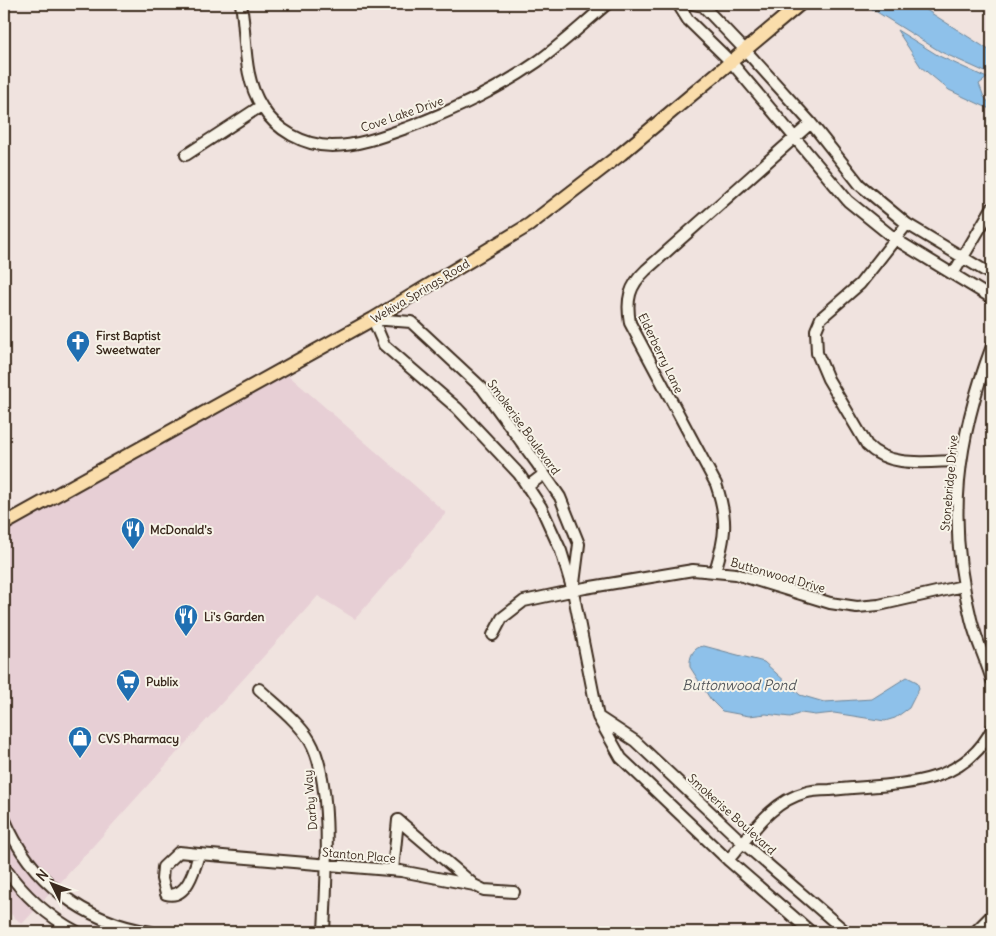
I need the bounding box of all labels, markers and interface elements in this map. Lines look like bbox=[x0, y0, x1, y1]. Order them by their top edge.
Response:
street label: Cove Lake Drive bbox=[359, 93, 445, 135]
street label: Wekiva Springs Road bbox=[368, 256, 472, 326]
street label: Elderberry Lane bbox=[635, 310, 687, 396]
place label: First Baptist Sweetwater bbox=[96, 328, 161, 357]
church icon: First Baptist Sweetwater bbox=[65, 329, 91, 363]
street label: Smokerise Boulevard bbox=[484, 376, 564, 478]
street label: Stonebridge Drive bbox=[937, 434, 961, 532]
restaurant icon: McDonald's bbox=[120, 516, 146, 550]
place label: McDonald's bbox=[150, 522, 213, 537]
street label: Buttonwood Drive bbox=[729, 554, 827, 596]
restaurant icon: Li's Garden bbox=[173, 603, 199, 637]
place label: Li's Garden bbox=[204, 609, 265, 624]
supermarket icon: Publix bbox=[115, 668, 141, 702]
place label: Publix bbox=[146, 674, 178, 689]
water label: Buttonwood Pond bbox=[682, 676, 797, 694]
shop icon: CVS Pharmacy bbox=[67, 725, 93, 759]
place label: CVS Pharmacy bbox=[98, 731, 179, 747]
street label: Darby Way bbox=[300, 769, 320, 831]
street label: Smokerise Boulevard bbox=[685, 770, 779, 858]
street label: Stanton Place bbox=[322, 844, 396, 866]
north arrow bbox=[28, 858, 78, 908]
text: N bbox=[32, 866, 52, 885]

